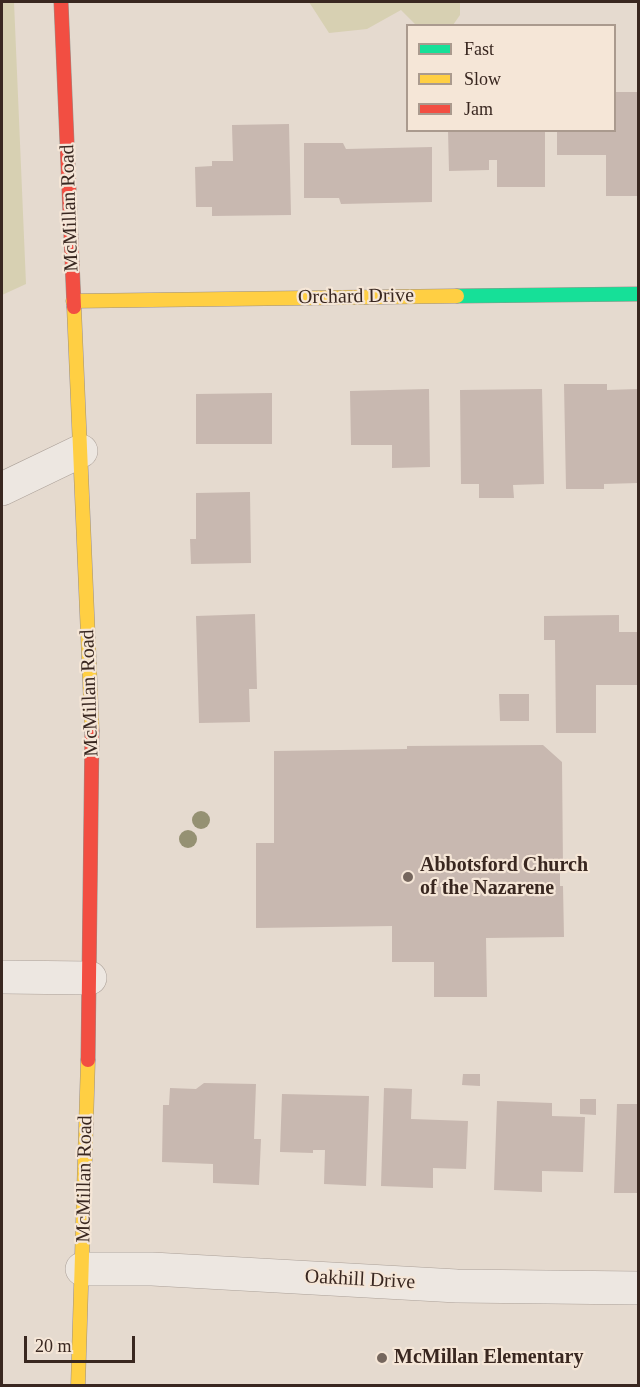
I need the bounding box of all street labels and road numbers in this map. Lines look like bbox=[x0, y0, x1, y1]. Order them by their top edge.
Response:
street label: McMillan Road bbox=[56, 144, 84, 272]
street label: Orchard Drive bbox=[298, 284, 414, 310]
street label: McMillan Road bbox=[76, 629, 104, 757]
street label: McMillan Road bbox=[72, 1115, 98, 1243]
street label: Oakhill Drive bbox=[304, 1265, 416, 1295]

